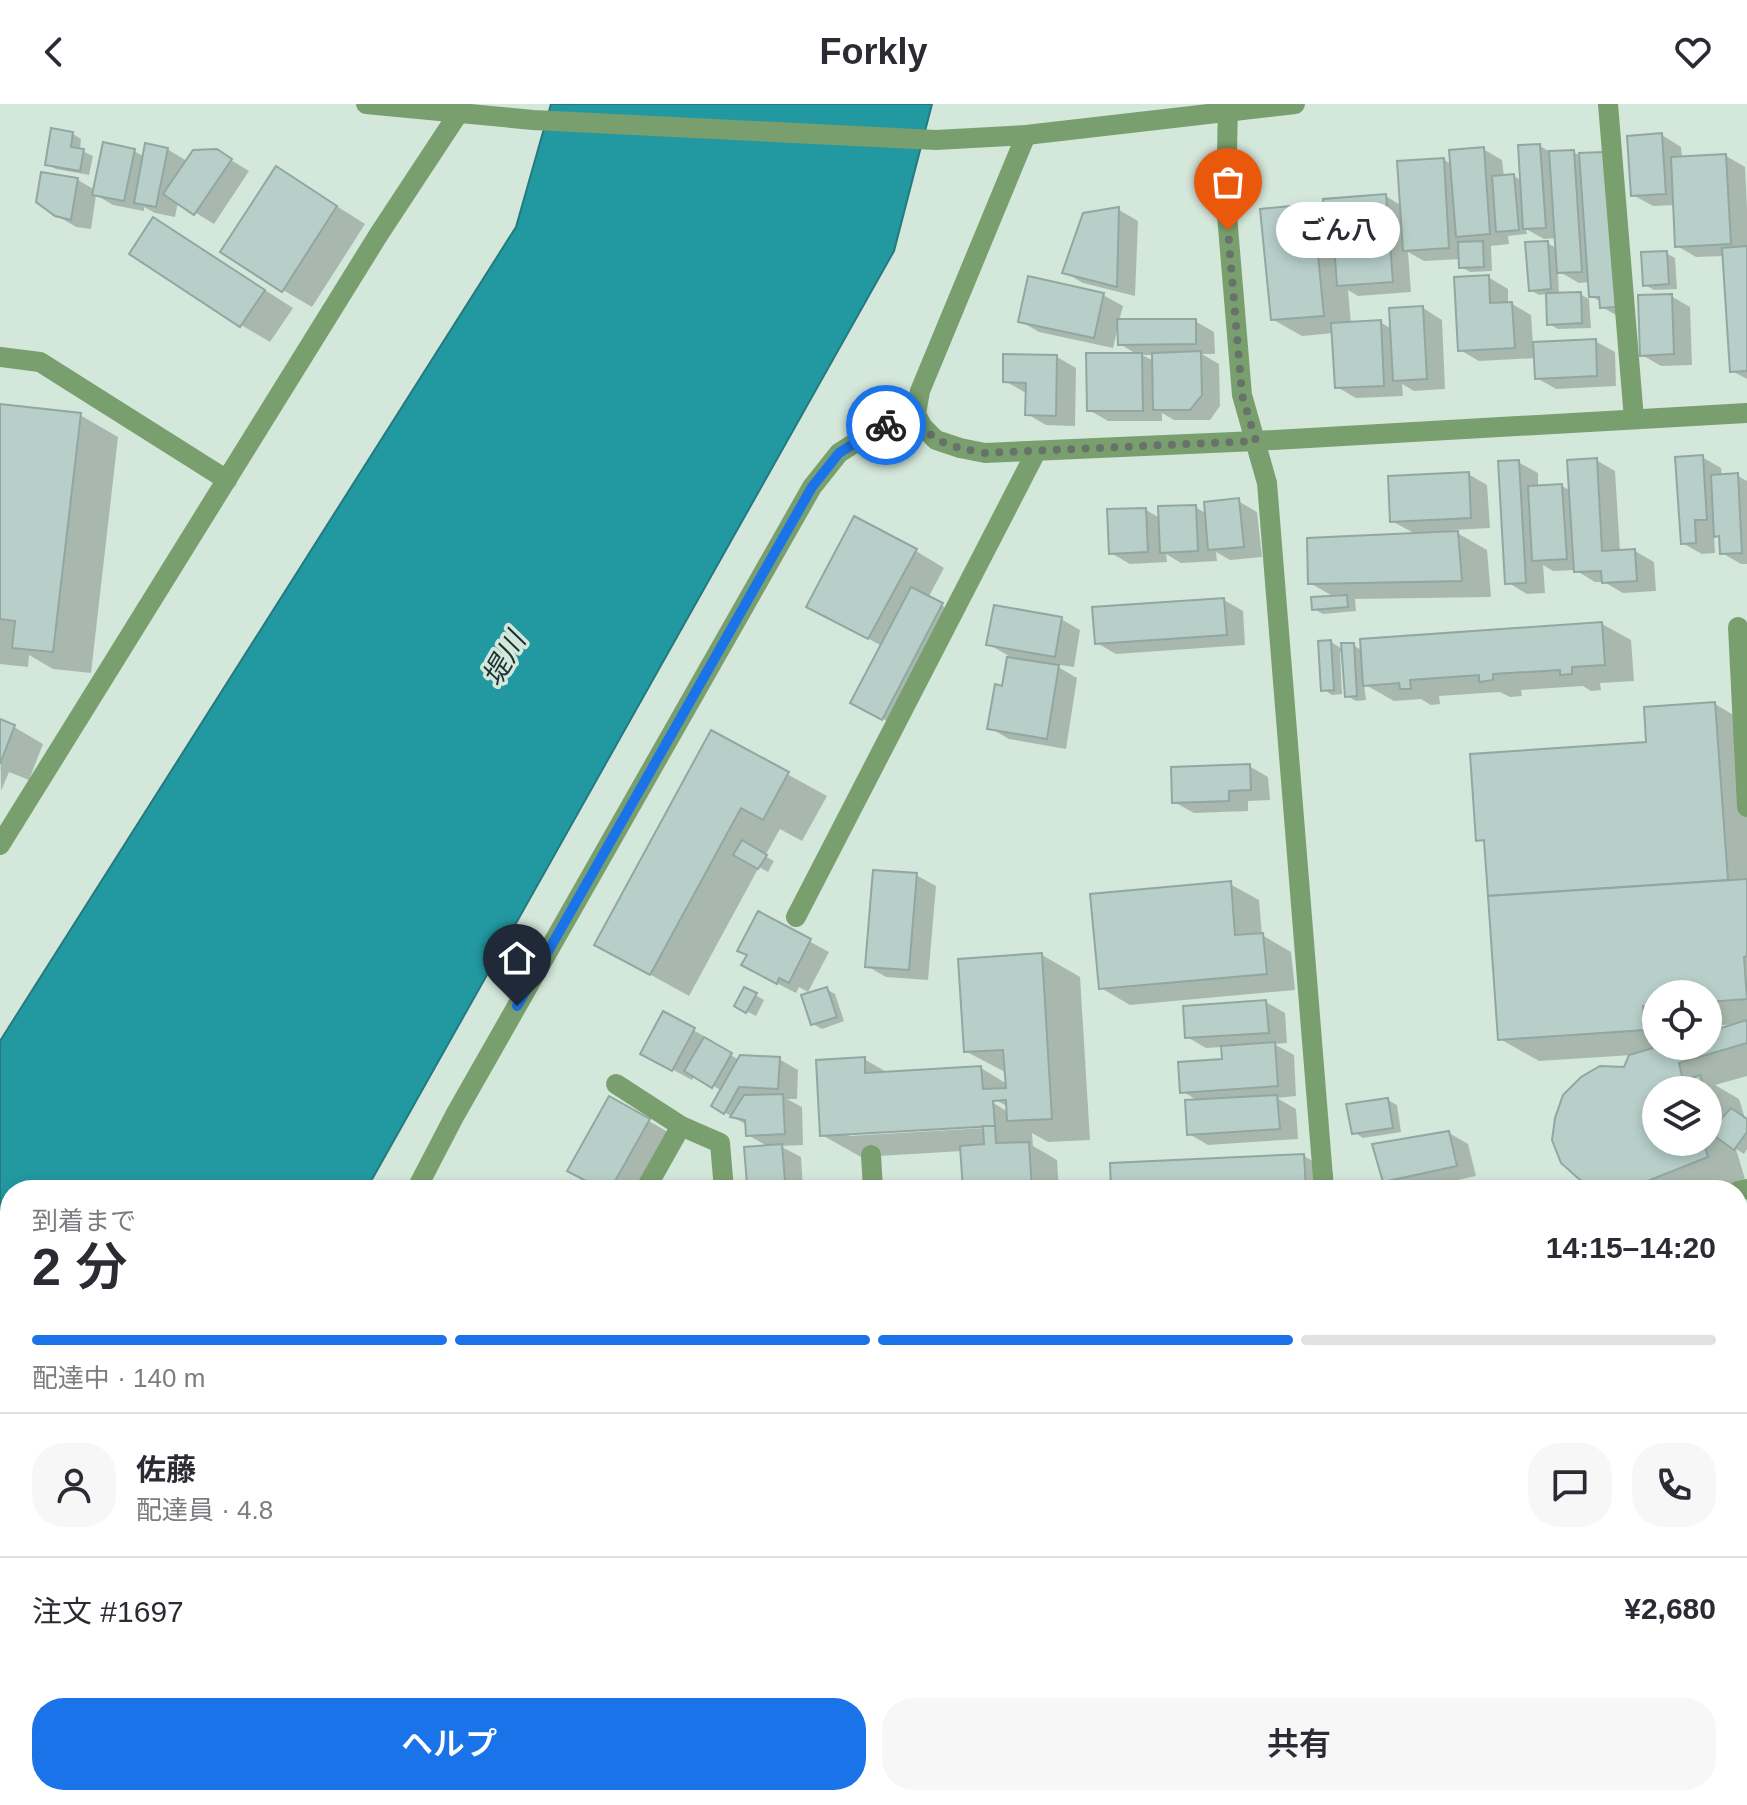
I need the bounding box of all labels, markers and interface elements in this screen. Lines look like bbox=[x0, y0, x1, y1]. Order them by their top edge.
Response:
icon: back bbox=[32, 30, 76, 74]
icon: heart bbox=[1671, 30, 1715, 74]
text: Forkly bbox=[819, 31, 928, 72]
pin bbox=[1194, 148, 1262, 230]
icon: bag bbox=[1206, 160, 1250, 204]
callout: ごん八 bbox=[1276, 202, 1400, 258]
text: ごん八 bbox=[1299, 215, 1377, 245]
courier bbox=[846, 385, 926, 465]
icon: bike bbox=[864, 403, 908, 447]
water label: 堤川 bbox=[477, 624, 533, 691]
pin bbox=[483, 924, 551, 1006]
icon: home bbox=[495, 936, 539, 980]
map controls bbox=[1642, 980, 1722, 1156]
button: locate bbox=[1642, 980, 1722, 1060]
button: layers bbox=[1642, 1076, 1722, 1156]
text: 到着まで bbox=[32, 1206, 136, 1236]
text: 14:15–14:20 bbox=[1546, 1231, 1716, 1264]
text: 2 分 bbox=[32, 1238, 127, 1296]
text: 配達中 · 140 m bbox=[32, 1363, 205, 1393]
button: person bbox=[32, 1443, 116, 1527]
button: chat bbox=[1528, 1443, 1612, 1527]
button: phone bbox=[1632, 1443, 1716, 1527]
text: 佐藤 bbox=[136, 1453, 196, 1486]
text: 配達員 · 4.8 bbox=[136, 1495, 273, 1525]
text: ¥2,680 bbox=[1624, 1592, 1716, 1625]
text: 注文 #1697 bbox=[32, 1595, 184, 1628]
button: ヘルプ bbox=[32, 1698, 866, 1790]
button: 共有 bbox=[882, 1698, 1716, 1790]

